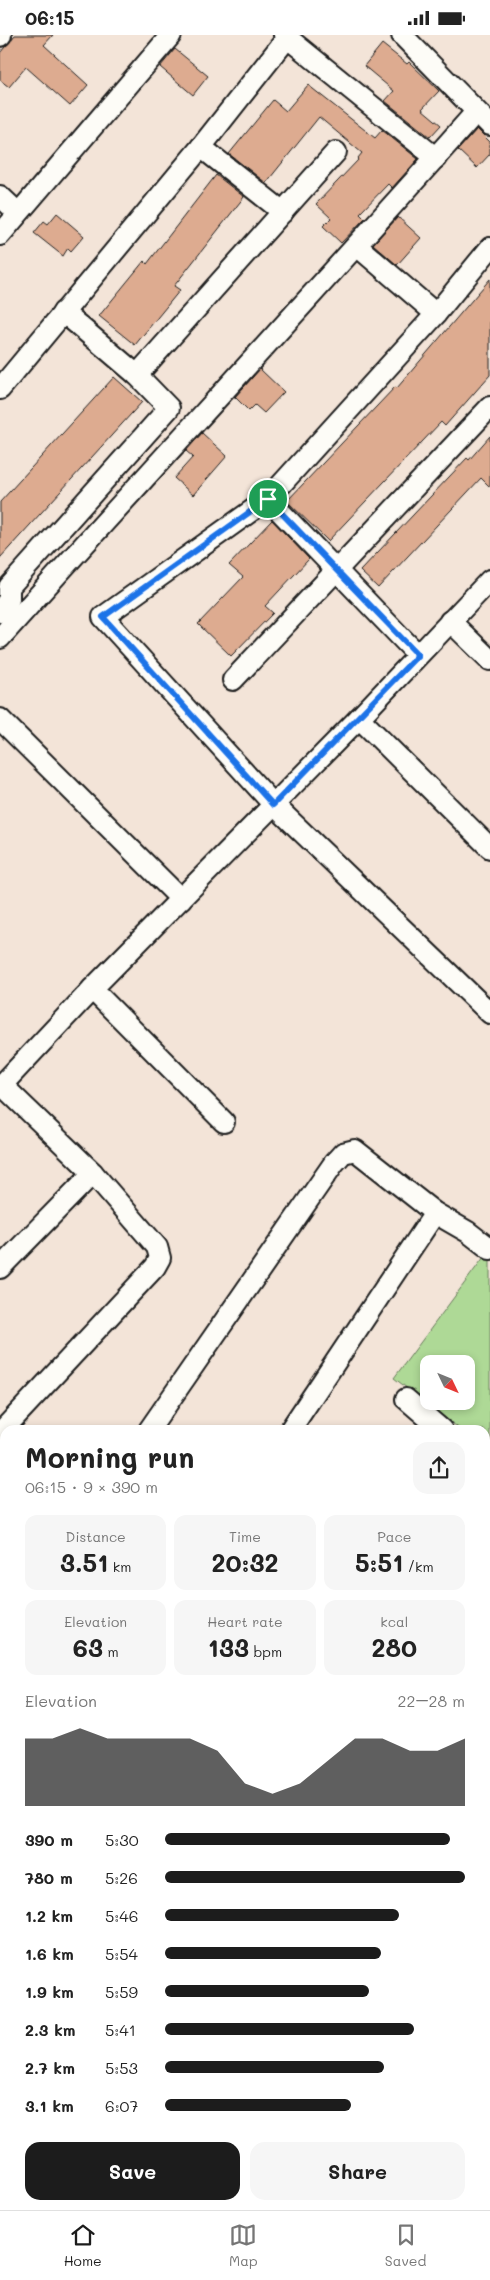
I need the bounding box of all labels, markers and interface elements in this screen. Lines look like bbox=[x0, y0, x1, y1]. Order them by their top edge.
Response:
text: 06:15 bbox=[25, 5, 74, 30]
pin bbox=[247, 478, 289, 520]
icon: arrive bbox=[254, 485, 282, 513]
north arrow bbox=[420, 1355, 475, 1410]
map controls bbox=[420, 1355, 475, 1410]
text: Morning run bbox=[25, 1439, 194, 1475]
button: share bbox=[413, 1442, 465, 1494]
text: 06:15 · 9 × 390 m bbox=[25, 1476, 158, 1497]
text: Distance bbox=[66, 1527, 126, 1546]
text: Time bbox=[229, 1527, 261, 1546]
text: Pace bbox=[377, 1527, 411, 1546]
text: 3.51 bbox=[60, 1546, 108, 1578]
text: 20:32 bbox=[212, 1546, 278, 1578]
text: 5:51 bbox=[355, 1546, 403, 1578]
text: km bbox=[108, 1557, 131, 1576]
text: /km bbox=[403, 1557, 434, 1576]
text: Elevation bbox=[64, 1612, 127, 1631]
text: Heart rate bbox=[207, 1612, 283, 1631]
text: kcal bbox=[380, 1612, 408, 1631]
text: 63 bbox=[73, 1631, 103, 1663]
text: 133 bbox=[208, 1631, 249, 1663]
text: 280 bbox=[372, 1631, 417, 1663]
text: m bbox=[103, 1642, 119, 1661]
text: bpm bbox=[249, 1642, 282, 1661]
text: Elevation bbox=[25, 1690, 97, 1711]
text: 22–28 m bbox=[398, 1690, 465, 1711]
text: 390 m bbox=[25, 1829, 73, 1850]
text: 5:30 bbox=[105, 1829, 139, 1850]
text: 780 m bbox=[25, 1867, 73, 1888]
text: 5:26 bbox=[105, 1867, 138, 1888]
text: 1.2 km bbox=[25, 1905, 73, 1926]
text: 5:46 bbox=[105, 1905, 138, 1926]
text: 1.6 km bbox=[25, 1943, 74, 1964]
text: 5:54 bbox=[105, 1943, 138, 1964]
text: 1.9 km bbox=[25, 1981, 74, 2002]
text: 5:59 bbox=[105, 1981, 138, 2002]
text: 2.3 km bbox=[25, 2019, 76, 2040]
text: 5:41 bbox=[105, 2019, 136, 2040]
text: 2.7 km bbox=[25, 2057, 75, 2078]
text: 5:53 bbox=[105, 2057, 138, 2078]
text: 3.1 km bbox=[25, 2095, 74, 2116]
text: 6:07 bbox=[105, 2095, 138, 2116]
button: Save bbox=[25, 2142, 240, 2200]
button: Share bbox=[250, 2142, 465, 2200]
tab: Home bbox=[64, 2221, 102, 2270]
tab: Map bbox=[229, 2221, 258, 2270]
tab: Saved bbox=[385, 2221, 426, 2270]

